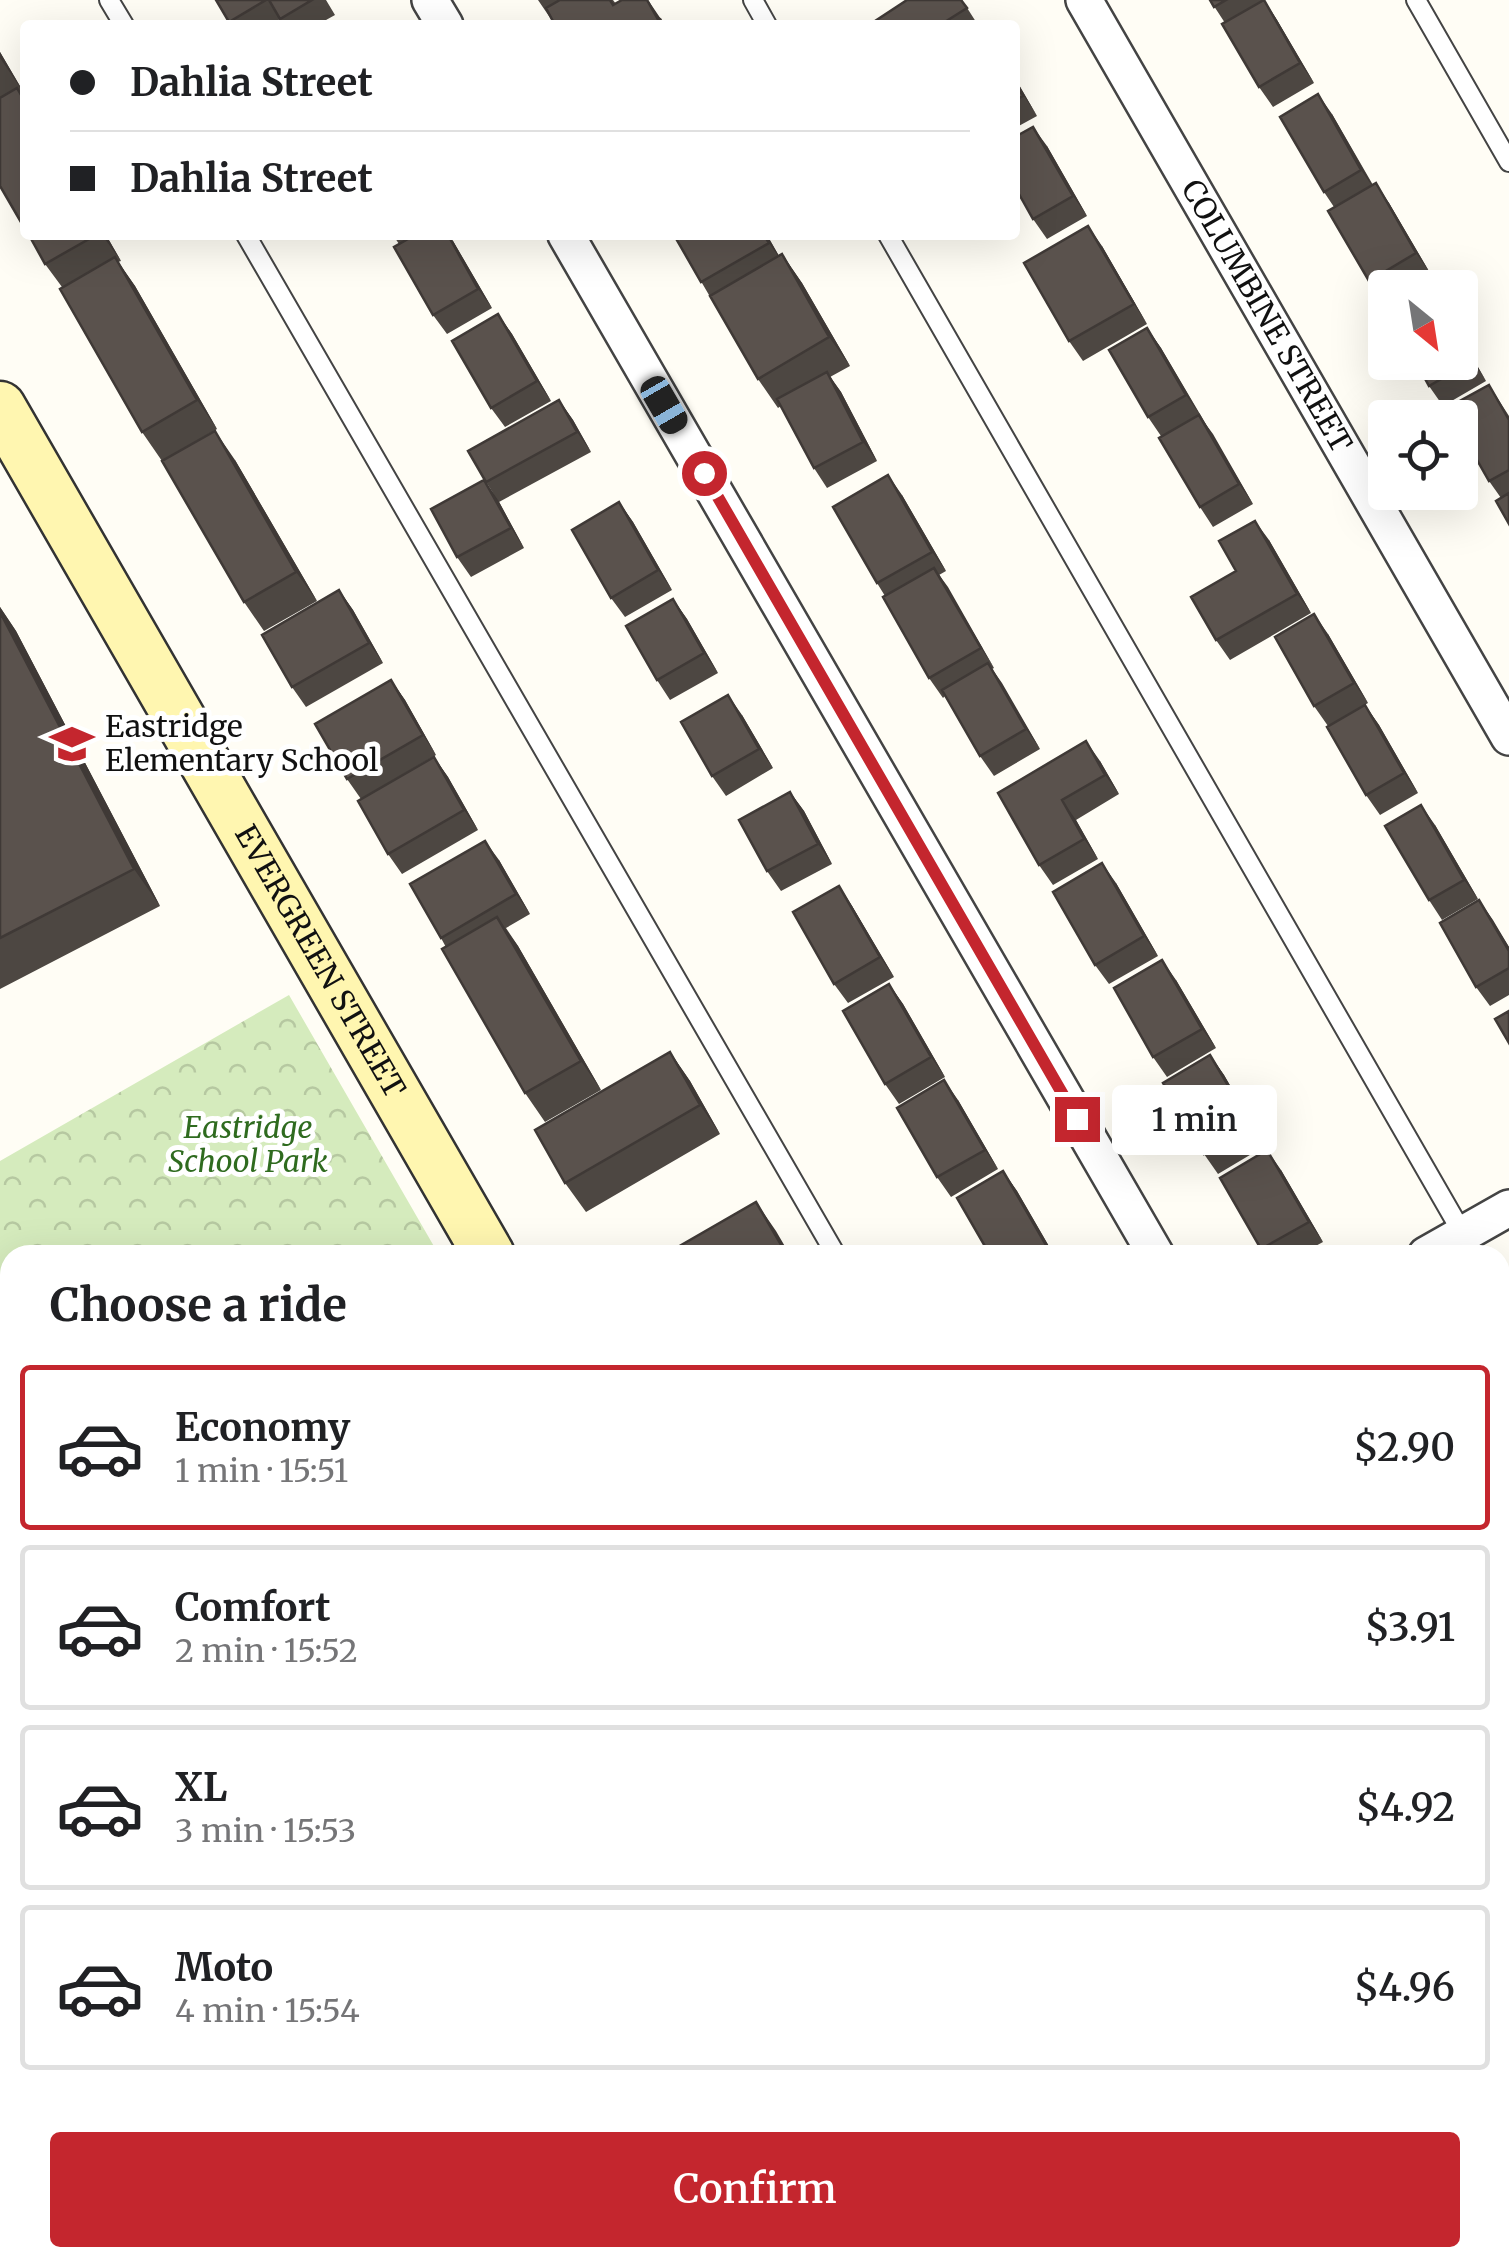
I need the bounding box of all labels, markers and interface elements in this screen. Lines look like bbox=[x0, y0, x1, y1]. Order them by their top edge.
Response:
text: Dahlia Street bbox=[130, 59, 373, 106]
text: Dahlia Street bbox=[130, 155, 373, 202]
street label: COLUMBINE STREET bbox=[1174, 173, 1361, 459]
north arrow bbox=[1368, 270, 1478, 380]
map controls bbox=[1368, 270, 1478, 510]
car bbox=[636, 372, 692, 438]
button: locate bbox=[1368, 400, 1478, 510]
route start bbox=[682, 451, 727, 496]
place label: Eastridge Elementary School bbox=[105, 707, 378, 779]
school or university icon: Eastridge Elementary School bbox=[48, 720, 96, 768]
street label: EVERGREEN STREET bbox=[227, 818, 414, 1104]
callout: 1 min bbox=[1112, 1084, 1277, 1154]
route end bbox=[1055, 1097, 1100, 1142]
text: 1 min bbox=[1151, 1100, 1238, 1140]
park label: Eastridge School Park bbox=[168, 1108, 328, 1180]
text: Choose a ride bbox=[50, 1277, 347, 1333]
icon: car bbox=[55, 1403, 145, 1493]
text: Economy bbox=[175, 1404, 350, 1451]
text: $2.90 bbox=[1353, 1424, 1455, 1471]
text: 1 min · 15:51 bbox=[175, 1451, 348, 1491]
icon: car bbox=[55, 1583, 145, 1673]
text: Comfort bbox=[175, 1584, 331, 1631]
text: $3.91 bbox=[1364, 1604, 1455, 1651]
text: 2 min · 15:52 bbox=[175, 1631, 358, 1671]
icon: car bbox=[55, 1763, 145, 1853]
text: XL bbox=[175, 1764, 227, 1811]
text: $4.92 bbox=[1355, 1784, 1455, 1831]
text: 3 min · 15:53 bbox=[175, 1811, 356, 1851]
icon: car bbox=[55, 1943, 145, 2033]
text: Moto bbox=[175, 1944, 273, 1991]
text: $4.96 bbox=[1354, 1964, 1455, 2011]
text: 4 min · 15:54 bbox=[175, 1991, 360, 2031]
button: Confirm bbox=[50, 2132, 1460, 2247]

